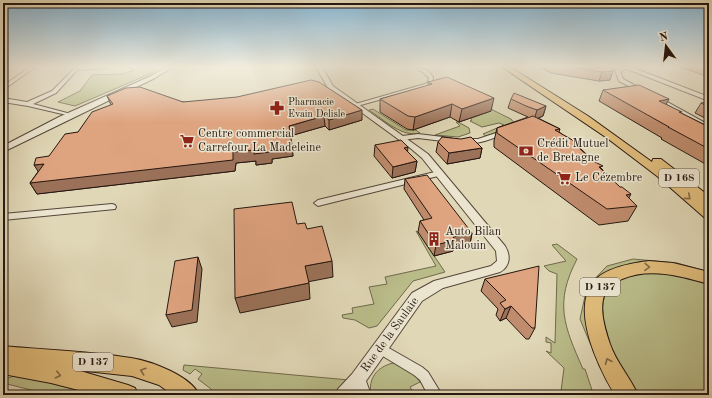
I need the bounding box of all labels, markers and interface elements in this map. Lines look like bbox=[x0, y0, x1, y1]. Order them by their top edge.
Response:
north arrow bbox=[646, 26, 686, 66]
text: N bbox=[658, 31, 670, 44]
place label: Pharmacie Evain Delisle bbox=[288, 97, 346, 119]
pharmacy icon: Pharmacie Evain Delisle bbox=[269, 100, 285, 116]
place label: Centre commercial Carrefour La Madeleine bbox=[198, 128, 322, 154]
supermarket icon: Centre commercial Carrefour La Madeleine bbox=[179, 133, 195, 149]
place label: Crédit Mutuel de Bretagne bbox=[537, 138, 608, 164]
bank icon: Crédit Mutuel de Bretagne bbox=[518, 143, 534, 159]
road number: D 168 bbox=[659, 169, 699, 187]
supermarket icon: Le Cézembre bbox=[556, 170, 572, 186]
place label: Le Cézembre bbox=[575, 172, 643, 184]
one-way arrow bbox=[683, 192, 690, 199]
place label: Auto Bilan Malouin bbox=[445, 226, 502, 252]
building icon: Auto Bilan Malouin bbox=[426, 231, 442, 247]
one-way arrow bbox=[644, 263, 650, 271]
road number: D 137 bbox=[580, 278, 620, 296]
street label: Rue de la Saulaie bbox=[359, 295, 421, 375]
road number: D 137 bbox=[73, 353, 113, 371]
one-way arrow bbox=[605, 357, 613, 365]
one-way arrow bbox=[140, 367, 147, 376]
one-way arrow bbox=[55, 371, 61, 379]

